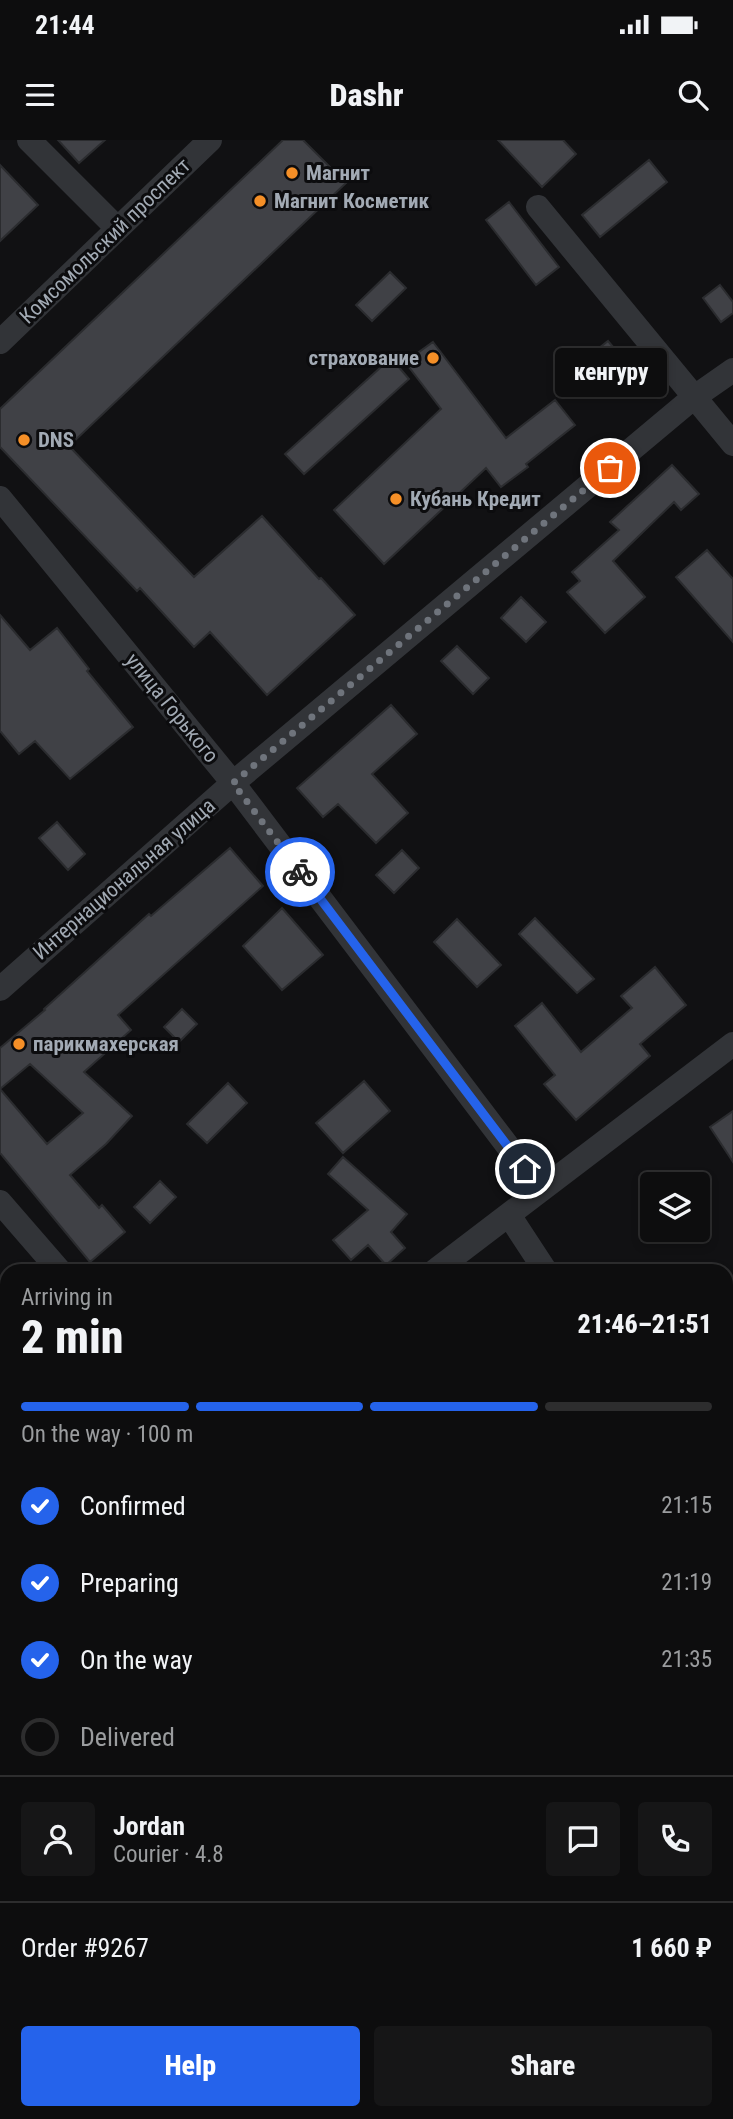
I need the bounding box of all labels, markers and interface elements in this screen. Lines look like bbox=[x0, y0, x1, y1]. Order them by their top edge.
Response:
text: 21:44 bbox=[35, 10, 95, 40]
icon: menu bbox=[21, 76, 59, 114]
text: Dashr bbox=[329, 76, 404, 114]
icon: search bbox=[674, 76, 712, 114]
street label: Комсомольский проспект bbox=[15, 153, 195, 329]
place label: Магнит bbox=[306, 161, 371, 185]
marker: Магнит bbox=[284, 165, 300, 181]
place label: Магнит Косметик bbox=[274, 189, 430, 213]
marker: Магнит Косметик bbox=[252, 193, 268, 209]
place label: страхование bbox=[309, 346, 419, 370]
callout: кенгуру bbox=[554, 349, 666, 398]
marker: страхование bbox=[425, 350, 441, 366]
text: кенгуру bbox=[574, 359, 648, 386]
place label: DNS bbox=[38, 428, 74, 452]
marker: DNS bbox=[16, 432, 32, 448]
pin bbox=[580, 438, 640, 498]
icon: bag bbox=[591, 449, 629, 487]
place label: Кубань Кредит bbox=[410, 487, 541, 511]
marker: Кубань Кредит bbox=[388, 491, 404, 507]
street label: улица Горького bbox=[121, 649, 223, 767]
street label: Интернациональная улица bbox=[28, 794, 220, 964]
courier bbox=[265, 837, 335, 907]
icon: bike bbox=[281, 853, 319, 891]
place label: парикмахерская bbox=[33, 1032, 179, 1056]
marker: парикмахерская bbox=[11, 1036, 27, 1052]
pin bbox=[495, 1139, 555, 1199]
icon: home bbox=[506, 1150, 544, 1188]
map controls bbox=[640, 1172, 710, 1242]
button: layers bbox=[640, 1172, 710, 1242]
text: Arriving in bbox=[21, 1284, 113, 1311]
text: 21:46–21:51 bbox=[578, 1309, 712, 1339]
text: 2 min bbox=[21, 1310, 124, 1364]
text: On the way · 100 m bbox=[21, 1421, 193, 1448]
icon: check bbox=[21, 1487, 59, 1525]
text: Confirmed bbox=[80, 1491, 186, 1521]
text: 21:15 bbox=[661, 1492, 712, 1519]
icon: check bbox=[21, 1564, 59, 1602]
text: Preparing bbox=[80, 1568, 179, 1598]
text: 21:19 bbox=[661, 1569, 712, 1596]
icon: check bbox=[21, 1641, 59, 1679]
text: On the way bbox=[80, 1645, 193, 1675]
text: 21:35 bbox=[661, 1646, 712, 1673]
text: Delivered bbox=[80, 1722, 175, 1752]
button: person bbox=[21, 1802, 95, 1876]
button: chat bbox=[546, 1802, 620, 1876]
button: phone bbox=[638, 1802, 712, 1876]
text: Jordan bbox=[113, 1811, 185, 1841]
text: Courier · 4.8 bbox=[113, 1841, 224, 1868]
text: Order #9267 bbox=[21, 1933, 149, 1963]
text: 1 660 ₽ bbox=[631, 1933, 712, 1963]
button: Help bbox=[21, 2026, 360, 2106]
button: Share bbox=[374, 2026, 712, 2106]

